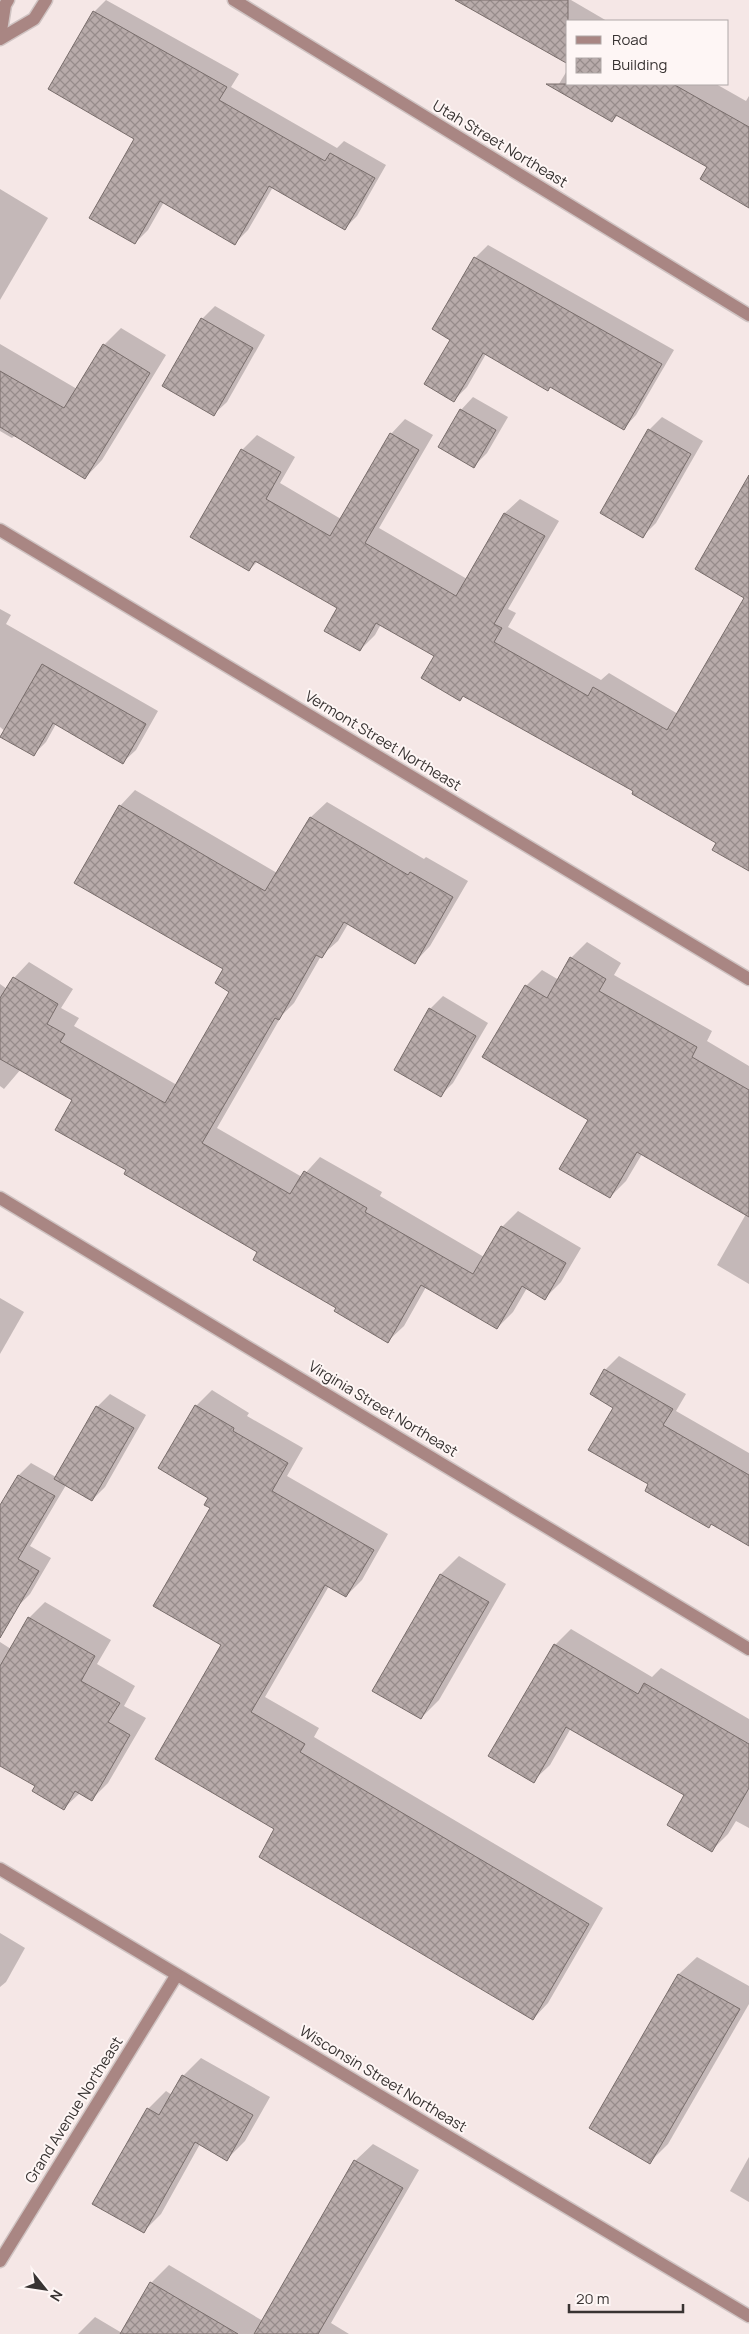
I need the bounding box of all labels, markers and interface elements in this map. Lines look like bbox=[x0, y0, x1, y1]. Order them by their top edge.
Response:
legend bbox=[566, 20, 729, 85]
text: Road bbox=[612, 29, 648, 50]
text: Building bbox=[612, 54, 667, 75]
street label: Utah Street Northeast bbox=[429, 95, 572, 192]
street label: Vermont Street Northeast bbox=[301, 685, 465, 796]
street label: Virginia Street Northeast bbox=[305, 1356, 462, 1462]
street label: Wisconsin Street Northeast bbox=[296, 2020, 471, 2137]
street label: Grand Avenue Northeast bbox=[20, 2032, 127, 2187]
north arrow bbox=[20, 2264, 70, 2314]
scale bar bbox=[569, 2282, 683, 2314]
text: N bbox=[46, 2287, 67, 2305]
text: 20 m bbox=[576, 2288, 609, 2309]

